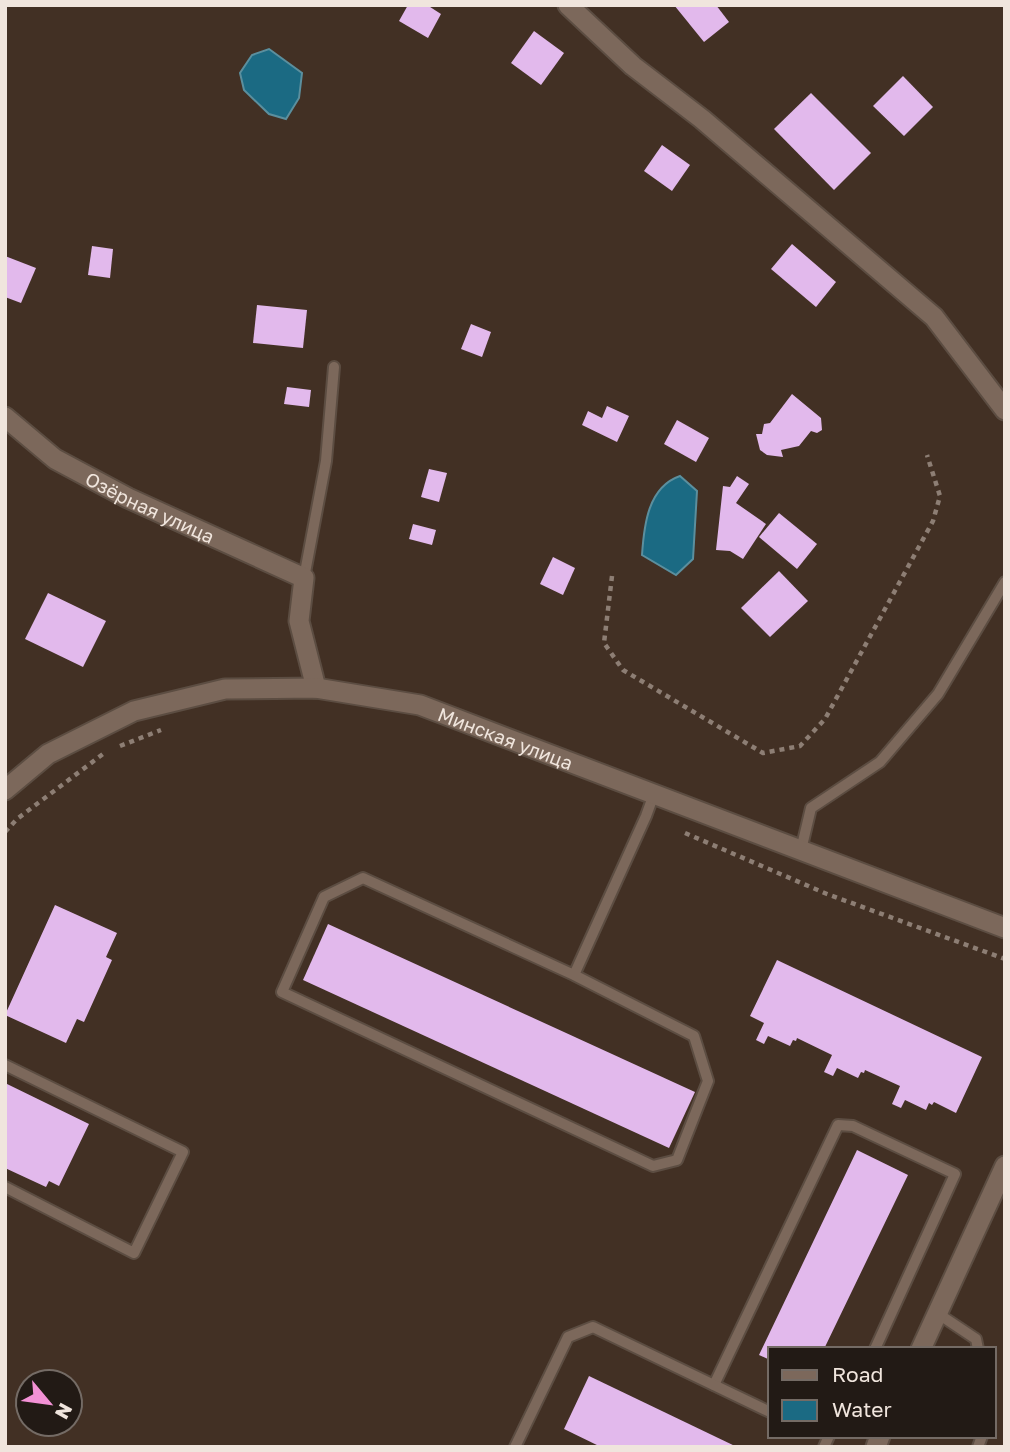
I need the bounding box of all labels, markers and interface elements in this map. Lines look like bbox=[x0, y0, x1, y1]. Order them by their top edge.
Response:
street label: Озёрная улица bbox=[82, 466, 218, 547]
street label: Минская улица bbox=[435, 702, 577, 774]
legend bbox=[768, 1347, 996, 1438]
text: Road bbox=[832, 1361, 883, 1387]
north arrow bbox=[14, 1368, 84, 1438]
text: Water bbox=[832, 1396, 892, 1422]
text: N bbox=[51, 1400, 78, 1423]

